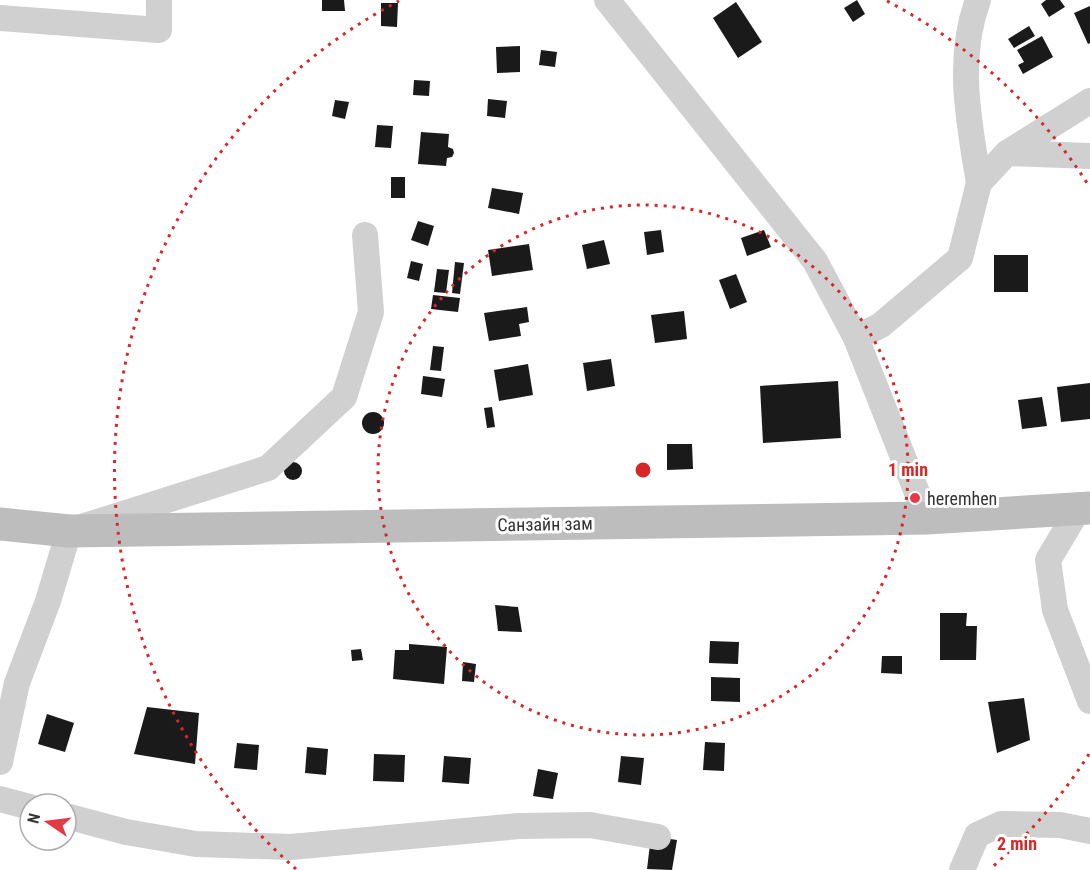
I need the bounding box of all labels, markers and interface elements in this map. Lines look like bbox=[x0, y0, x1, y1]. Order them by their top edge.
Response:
text: 1 min bbox=[888, 459, 928, 480]
centre of rings bbox=[633, 460, 653, 480]
place label: heremhen bbox=[927, 488, 997, 509]
marker: heremhen bbox=[908, 491, 922, 505]
street label: Санзайн зам bbox=[497, 513, 593, 535]
north arrow bbox=[18, 792, 78, 852]
text: N bbox=[24, 811, 44, 826]
text: 2 min bbox=[997, 833, 1037, 854]

